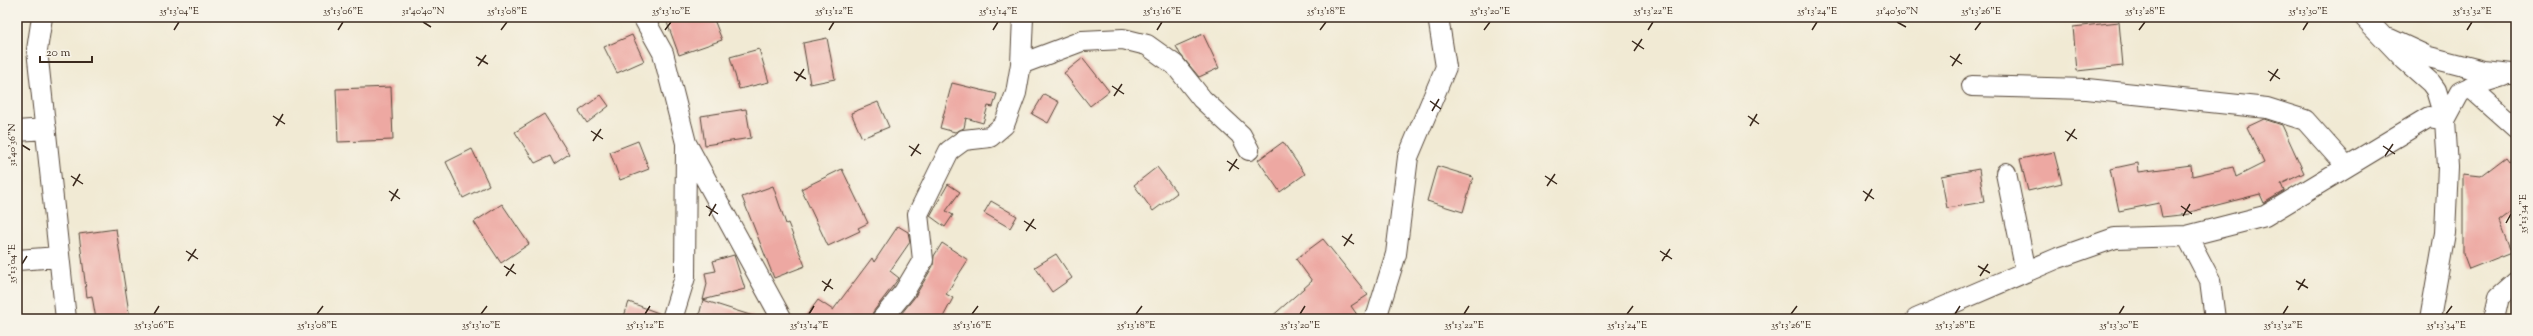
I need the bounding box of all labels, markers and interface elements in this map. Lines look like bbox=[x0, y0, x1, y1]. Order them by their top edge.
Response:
text: 35°13'04"E bbox=[159, 4, 199, 19]
text: 35°13'06"E bbox=[323, 4, 363, 19]
text: 31°40'40"N bbox=[401, 4, 445, 19]
text: 35°13'08"E bbox=[487, 4, 527, 19]
text: 35°13'10"E bbox=[652, 4, 690, 19]
text: 35°13'12"E bbox=[815, 4, 853, 19]
text: 35°13'14"E bbox=[979, 4, 1017, 19]
text: 35°13'16"E bbox=[1143, 4, 1181, 19]
text: 35°13'18"E bbox=[1307, 4, 1345, 19]
text: 35°13'20"E bbox=[1470, 4, 1510, 19]
text: 35°13'22"E bbox=[1633, 4, 1673, 19]
text: 35°13'24"E bbox=[1797, 4, 1837, 19]
text: 31°40'50"N bbox=[1876, 4, 1918, 19]
text: 35°13'26"E bbox=[1961, 4, 2001, 19]
text: 35°13'28"E bbox=[2125, 4, 2165, 19]
text: 35°13'30"E bbox=[2288, 4, 2328, 19]
text: 35°13'32"E bbox=[2453, 4, 2491, 19]
scale bar bbox=[40, 38, 92, 64]
text: 20 m bbox=[46, 44, 71, 62]
text: 31°40'36"N bbox=[5, 123, 20, 167]
text: 35°13'34"E bbox=[2516, 194, 2531, 234]
text: 35°13'04"E bbox=[5, 244, 20, 284]
text: 35°13'06"E bbox=[134, 318, 174, 333]
text: 35°13'08"E bbox=[297, 318, 337, 333]
text: 35°13'10"E bbox=[462, 318, 500, 333]
text: 35°13'12"E bbox=[626, 318, 664, 333]
text: 35°13'14"E bbox=[790, 318, 828, 333]
text: 35°13'16"E bbox=[953, 318, 991, 333]
text: 35°13'18"E bbox=[1117, 318, 1155, 333]
text: 35°13'20"E bbox=[1280, 318, 1320, 333]
text: 35°13'22"E bbox=[1444, 318, 1484, 333]
text: 35°13'24"E bbox=[1607, 318, 1647, 333]
text: 35°13'26"E bbox=[1771, 318, 1811, 333]
text: 35°13'28"E bbox=[1935, 318, 1975, 333]
text: 35°13'30"E bbox=[2099, 318, 2139, 333]
text: 35°13'32"E bbox=[2264, 318, 2302, 333]
text: 35°13'34"E bbox=[2426, 318, 2466, 333]

